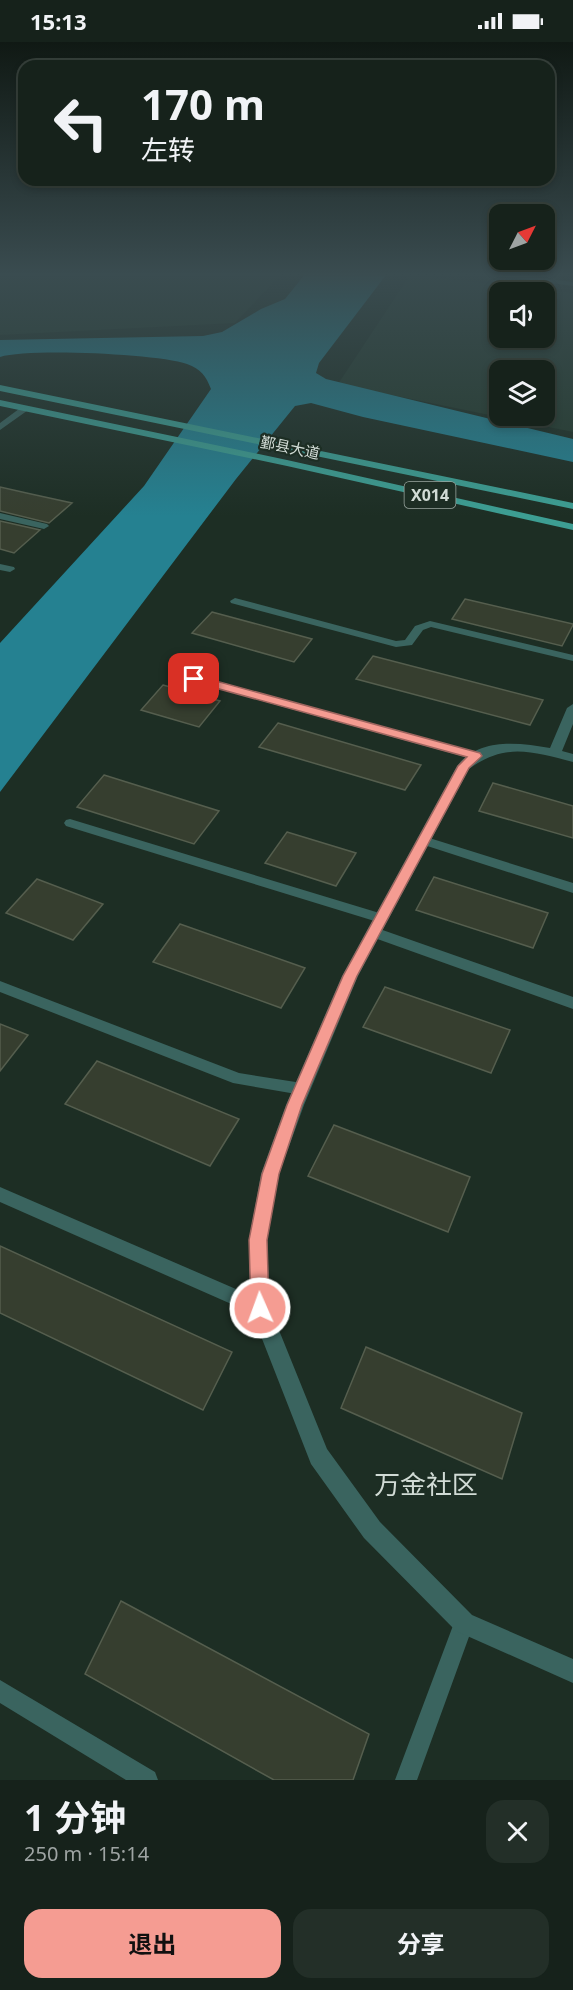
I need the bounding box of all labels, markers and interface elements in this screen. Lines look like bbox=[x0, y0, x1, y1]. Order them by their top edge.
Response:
text: 15:13 bbox=[30, 6, 87, 36]
text: 170 m bbox=[141, 75, 265, 132]
icon: left bbox=[42, 84, 120, 162]
text: 左转 bbox=[141, 131, 195, 168]
north arrow bbox=[489, 204, 555, 270]
map controls bbox=[489, 204, 555, 426]
button: sound bbox=[489, 282, 555, 348]
button: layers bbox=[489, 360, 555, 426]
street label: 鄞县大道 bbox=[259, 431, 322, 463]
road number: X014 bbox=[404, 482, 456, 508]
pin bbox=[168, 653, 219, 704]
icon: arrive bbox=[177, 662, 210, 695]
position arrow bbox=[228, 1276, 292, 1340]
district label: 万金社区 bbox=[374, 1466, 478, 1502]
text: 1 分钟 bbox=[24, 1793, 126, 1842]
button: close bbox=[486, 1800, 549, 1863]
text: 250 m · 15:14 bbox=[24, 1840, 149, 1867]
button: 退出 bbox=[24, 1909, 281, 1978]
button: 分享 bbox=[293, 1909, 549, 1978]

